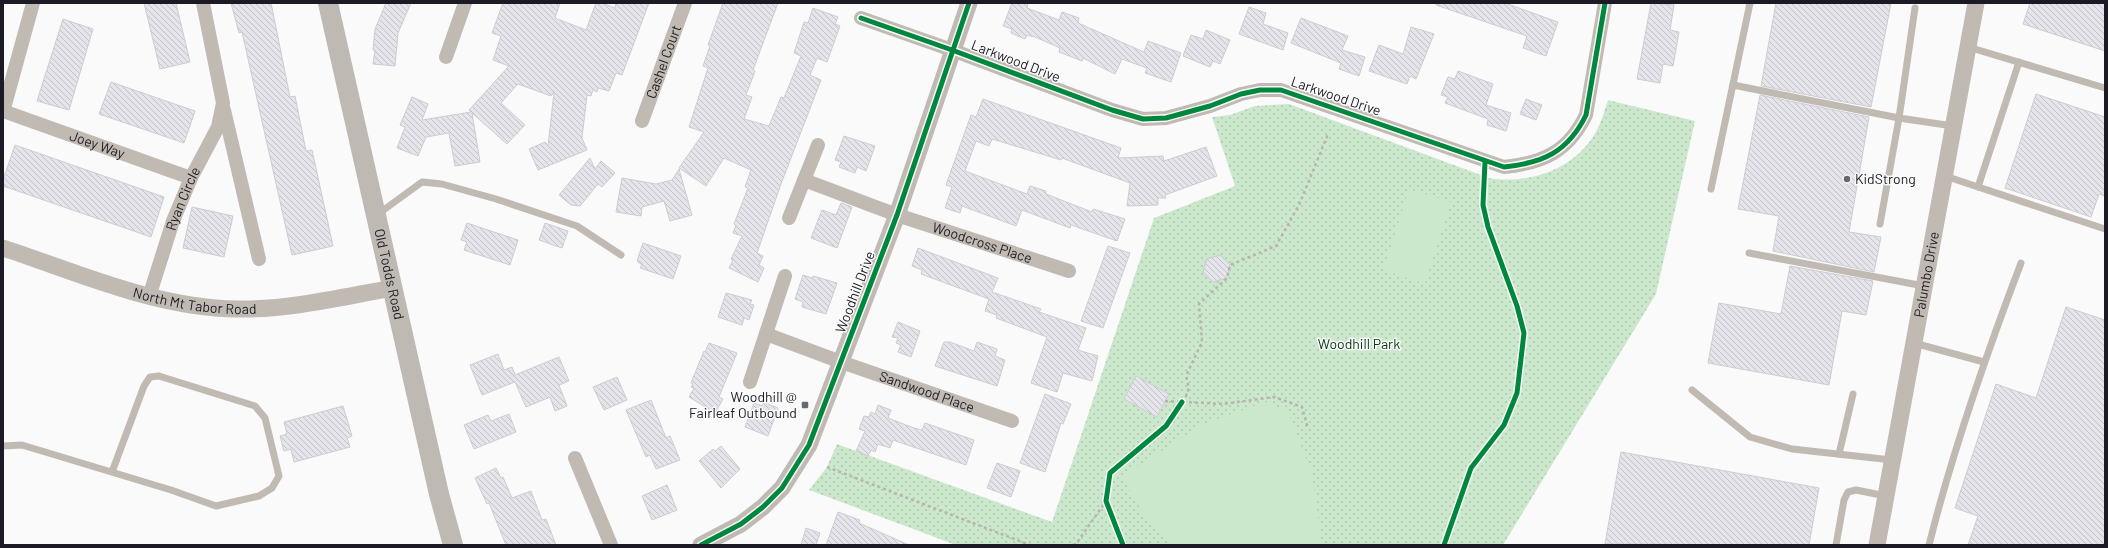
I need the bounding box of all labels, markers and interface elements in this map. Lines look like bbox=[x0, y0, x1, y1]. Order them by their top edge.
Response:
street label: Cashel Court bbox=[642, 22, 684, 101]
street label: Larkwood Drive bbox=[969, 36, 1063, 85]
street label: Larkwood Drive bbox=[1289, 72, 1383, 119]
street label: Joey Way bbox=[67, 126, 128, 162]
street label: Ryan Circle bbox=[162, 164, 203, 232]
place label: KidStrong bbox=[1855, 170, 1916, 187]
marker: KidStrong bbox=[1842, 174, 1852, 184]
street label: Woodcross Place bbox=[930, 218, 1034, 266]
street label: Old Todds Road bbox=[371, 227, 408, 321]
street label: Palumbo Drive bbox=[1910, 230, 1942, 319]
street label: Woodhill Drive bbox=[831, 249, 878, 335]
street label: North Mt Tabor Road bbox=[131, 283, 257, 317]
park label: Woodhill Park bbox=[1318, 335, 1400, 352]
street label: Sandwood Place bbox=[877, 367, 977, 415]
place label: Woodhill @ Fairleaf Outbound bbox=[689, 388, 797, 421]
marker: Woodhill @ Fairleaf Outbound bbox=[800, 400, 810, 410]

